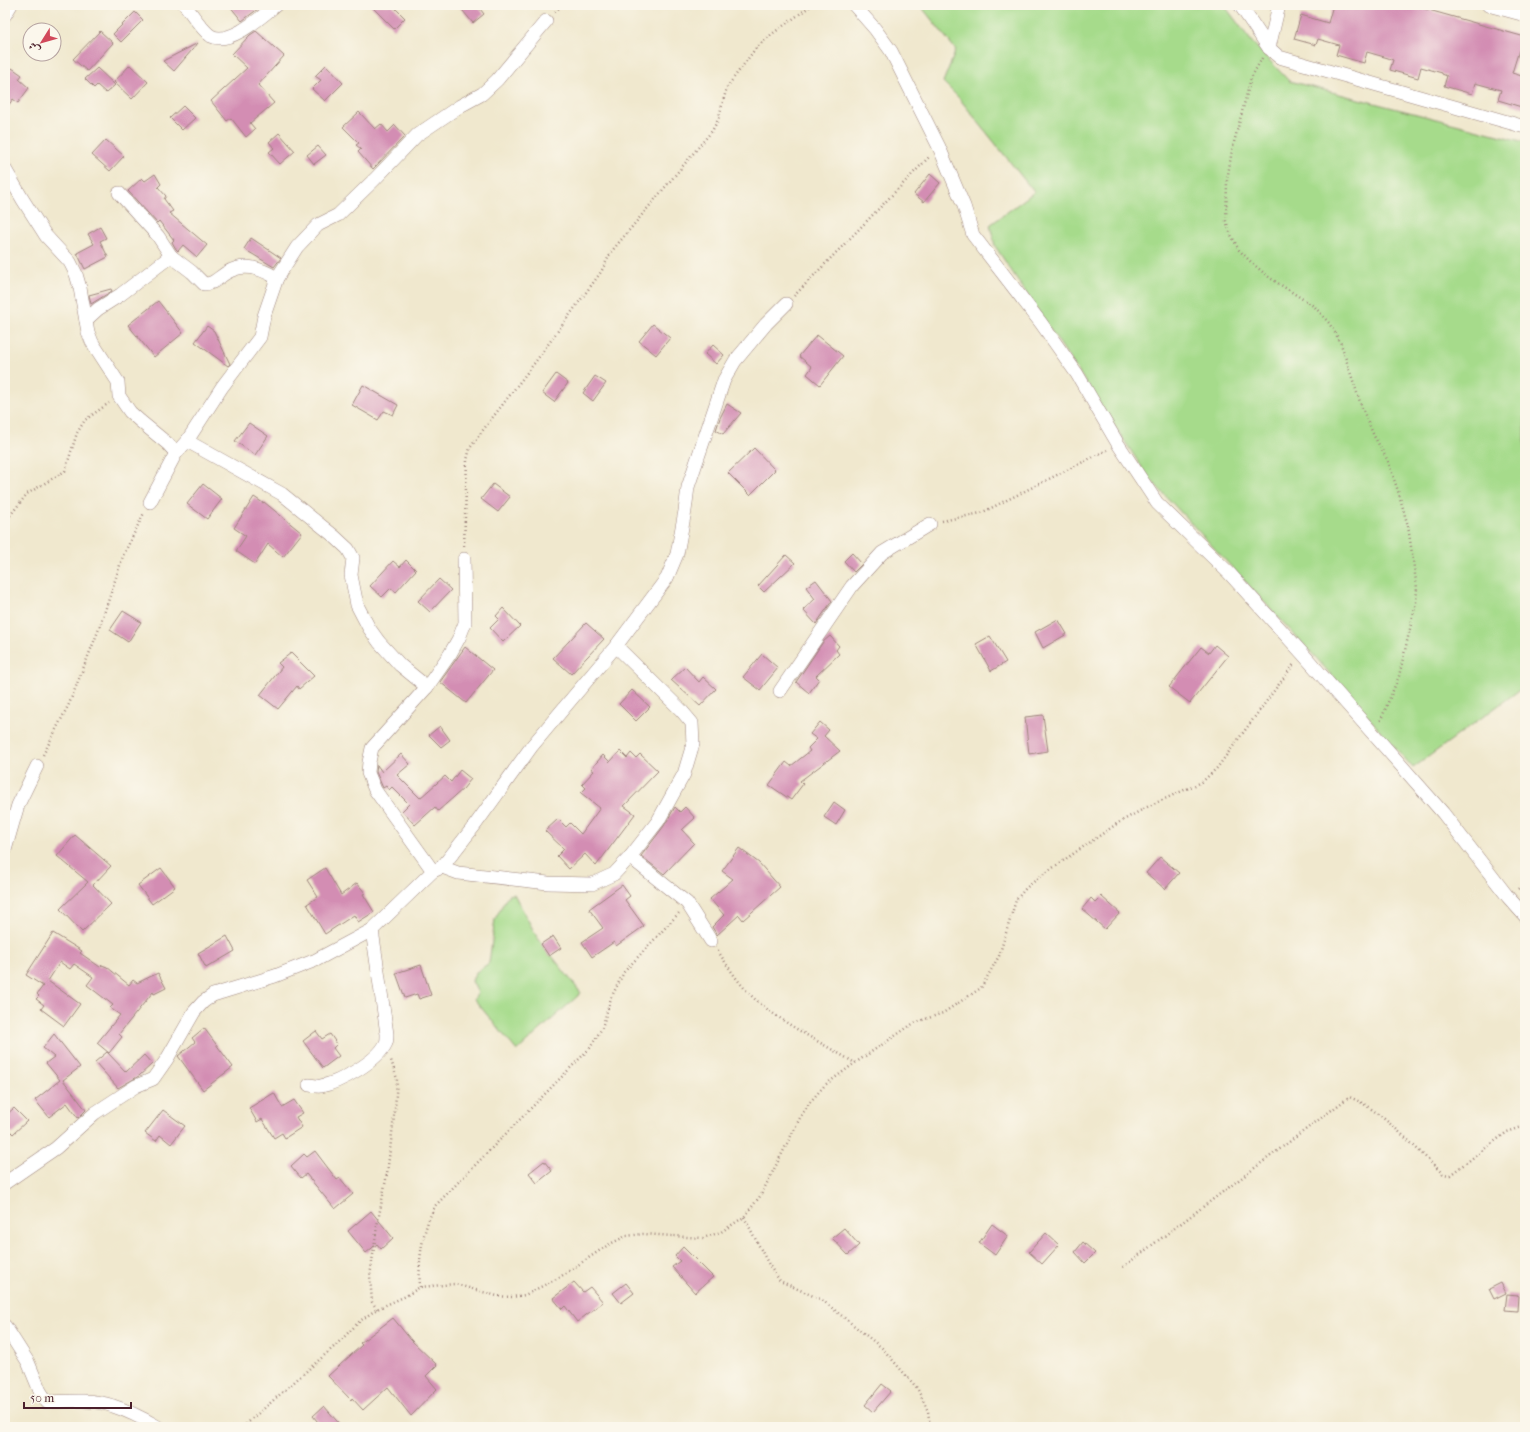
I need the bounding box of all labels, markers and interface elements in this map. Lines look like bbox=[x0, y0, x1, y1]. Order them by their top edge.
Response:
north arrow bbox=[22, 22, 62, 62]
text: ش bbox=[26, 39, 43, 56]
scale bar bbox=[24, 1384, 131, 1410]
text: 50 m bbox=[30, 1391, 54, 1405]

